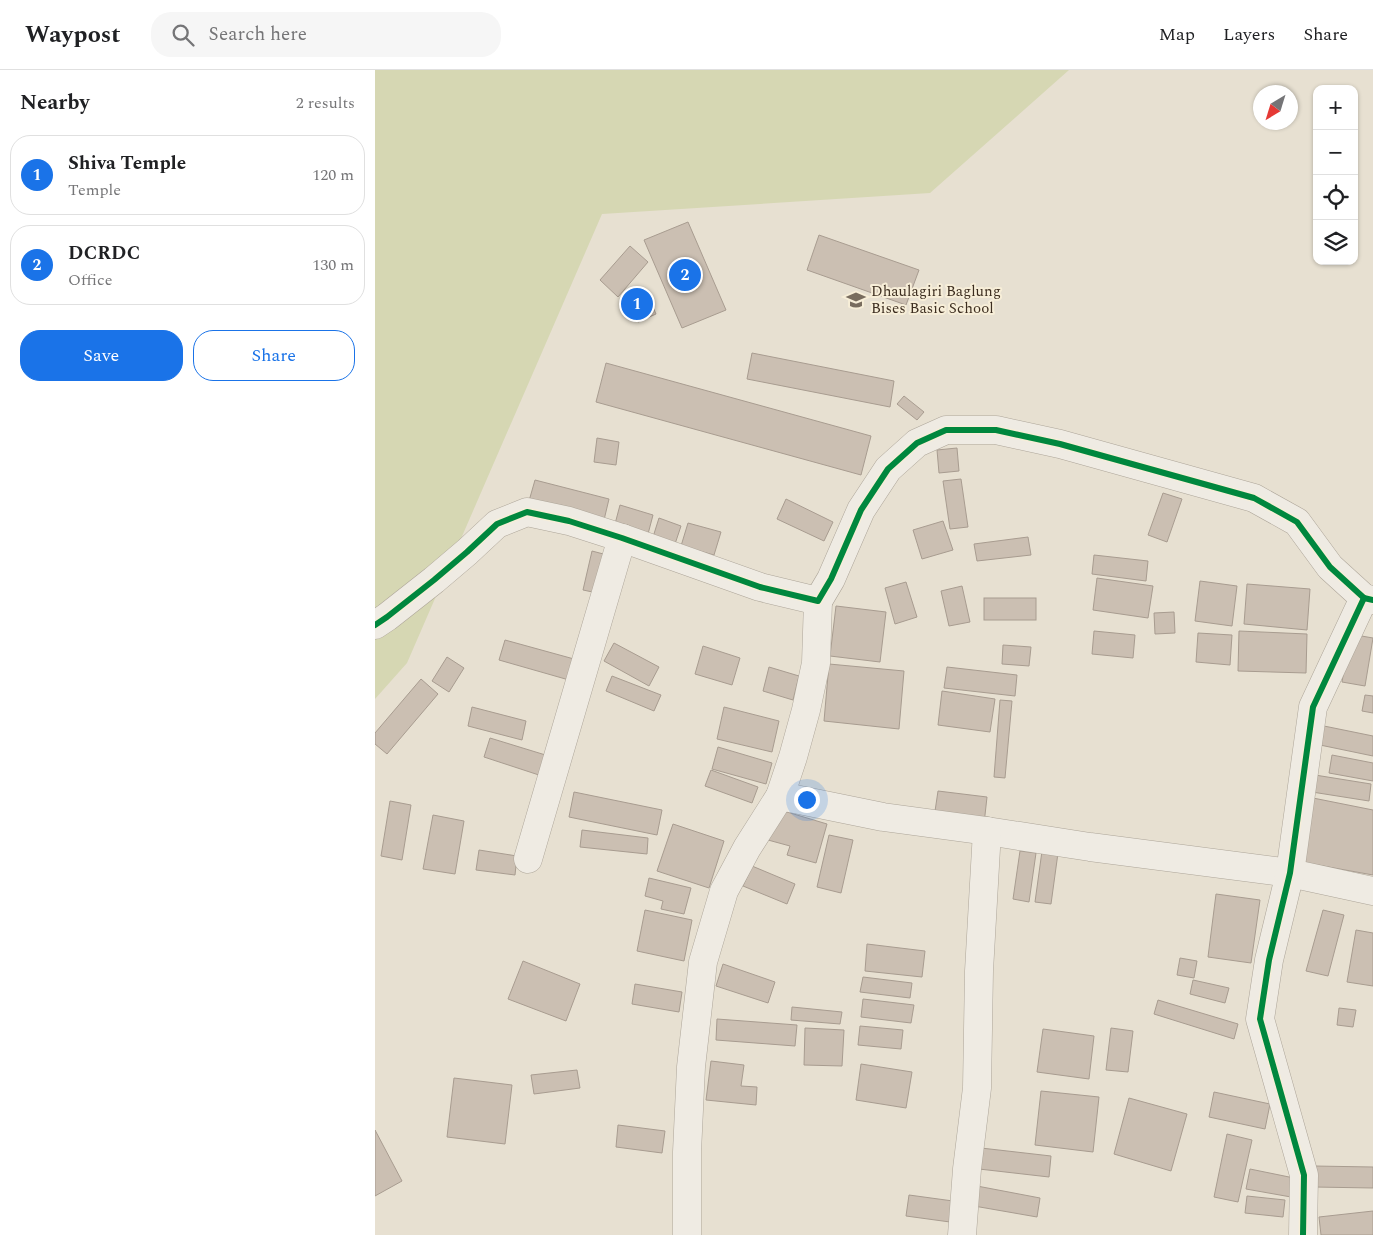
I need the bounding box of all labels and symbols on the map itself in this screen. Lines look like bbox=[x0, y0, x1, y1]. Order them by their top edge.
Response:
north arrow bbox=[1253, 85, 1298, 130]
pin: 2 bbox=[669, 256, 701, 294]
place label: Dhaulagiri Baglung Bises Basic School bbox=[871, 280, 1001, 320]
pin: 1 bbox=[621, 285, 653, 323]
school or university icon: Dhaulagiri Baglung Bises Basic School bbox=[845, 289, 867, 311]
your location bbox=[794, 787, 820, 813]

